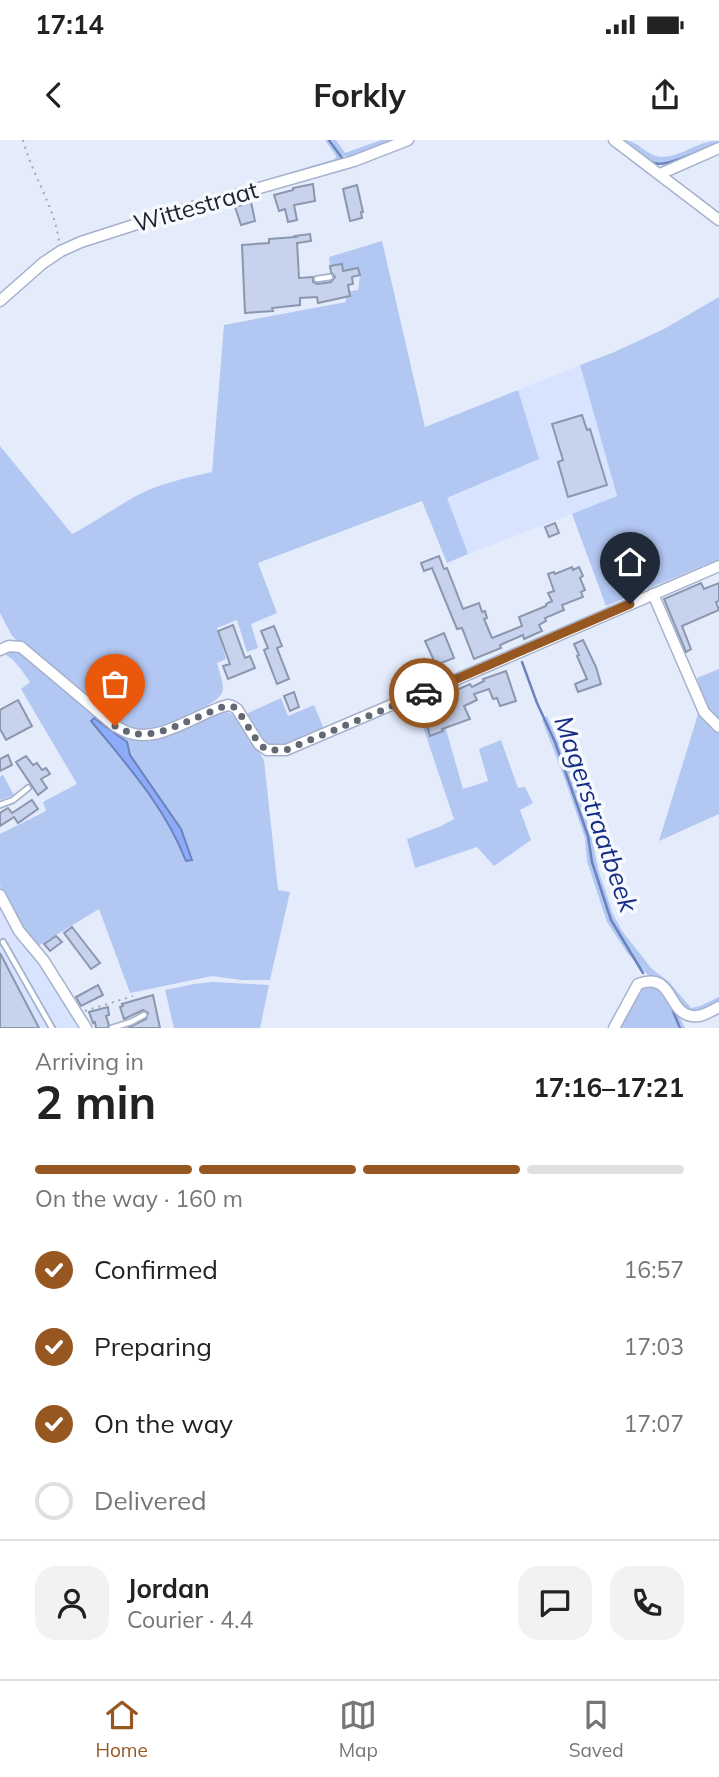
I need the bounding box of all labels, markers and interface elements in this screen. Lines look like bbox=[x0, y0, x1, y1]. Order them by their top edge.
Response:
text: 17:14 bbox=[35, 8, 104, 41]
text: Forkly bbox=[313, 75, 406, 115]
icon: back bbox=[35, 76, 73, 114]
icon: share bbox=[646, 76, 684, 114]
street label: Wittestraat bbox=[130, 174, 261, 238]
pin bbox=[600, 532, 660, 604]
icon: home bbox=[611, 543, 649, 581]
pin bbox=[85, 654, 145, 726]
courier bbox=[389, 658, 459, 728]
icon: bag bbox=[96, 665, 134, 703]
icon: car bbox=[405, 674, 443, 712]
water label: Magerstraatbeek bbox=[547, 711, 646, 917]
text: Arriving in bbox=[35, 1047, 144, 1076]
text: 17:16–17:21 bbox=[533, 1071, 684, 1104]
text: 2 min bbox=[35, 1073, 156, 1131]
text: On the way · 160 m bbox=[35, 1184, 243, 1213]
icon: check bbox=[35, 1251, 73, 1289]
text: Confirmed bbox=[94, 1253, 218, 1286]
text: 16:57 bbox=[624, 1255, 684, 1284]
icon: check bbox=[35, 1328, 73, 1366]
text: Preparing bbox=[94, 1330, 212, 1363]
text: 17:03 bbox=[624, 1332, 684, 1361]
icon: check bbox=[35, 1405, 73, 1443]
text: On the way bbox=[94, 1407, 233, 1440]
text: 17:07 bbox=[624, 1409, 684, 1438]
text: Delivered bbox=[94, 1484, 207, 1517]
button: person bbox=[35, 1566, 109, 1640]
button: chat bbox=[518, 1566, 592, 1640]
button: phone bbox=[610, 1566, 684, 1640]
text: Jordan bbox=[127, 1572, 210, 1605]
text: Courier · 4.4 bbox=[127, 1605, 253, 1634]
tab: Home bbox=[95, 1696, 148, 1762]
tab: Map bbox=[339, 1696, 378, 1762]
tab: Saved bbox=[569, 1696, 624, 1762]

